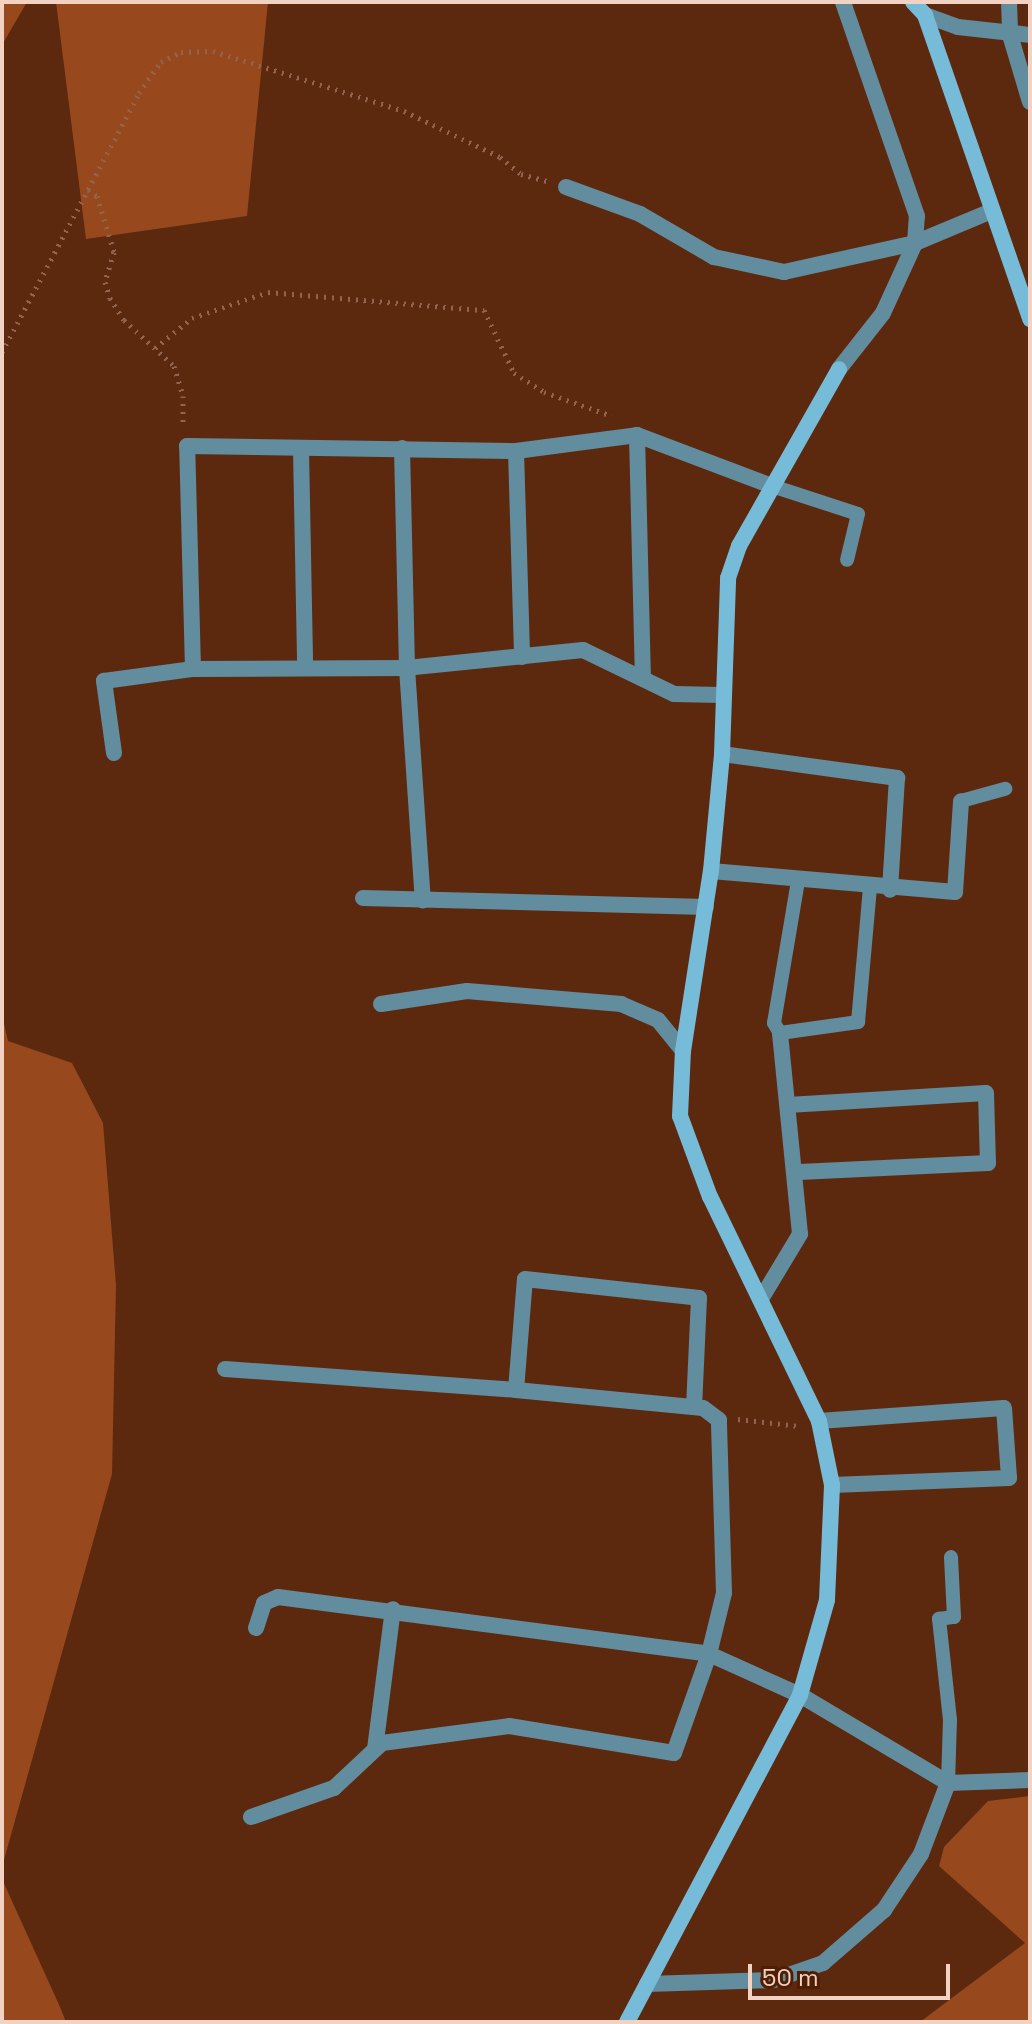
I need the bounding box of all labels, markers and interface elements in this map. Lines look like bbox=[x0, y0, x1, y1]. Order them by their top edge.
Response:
scale bar bbox=[752, 1948, 954, 1998]
text: 50 m bbox=[762, 1962, 819, 1993]

